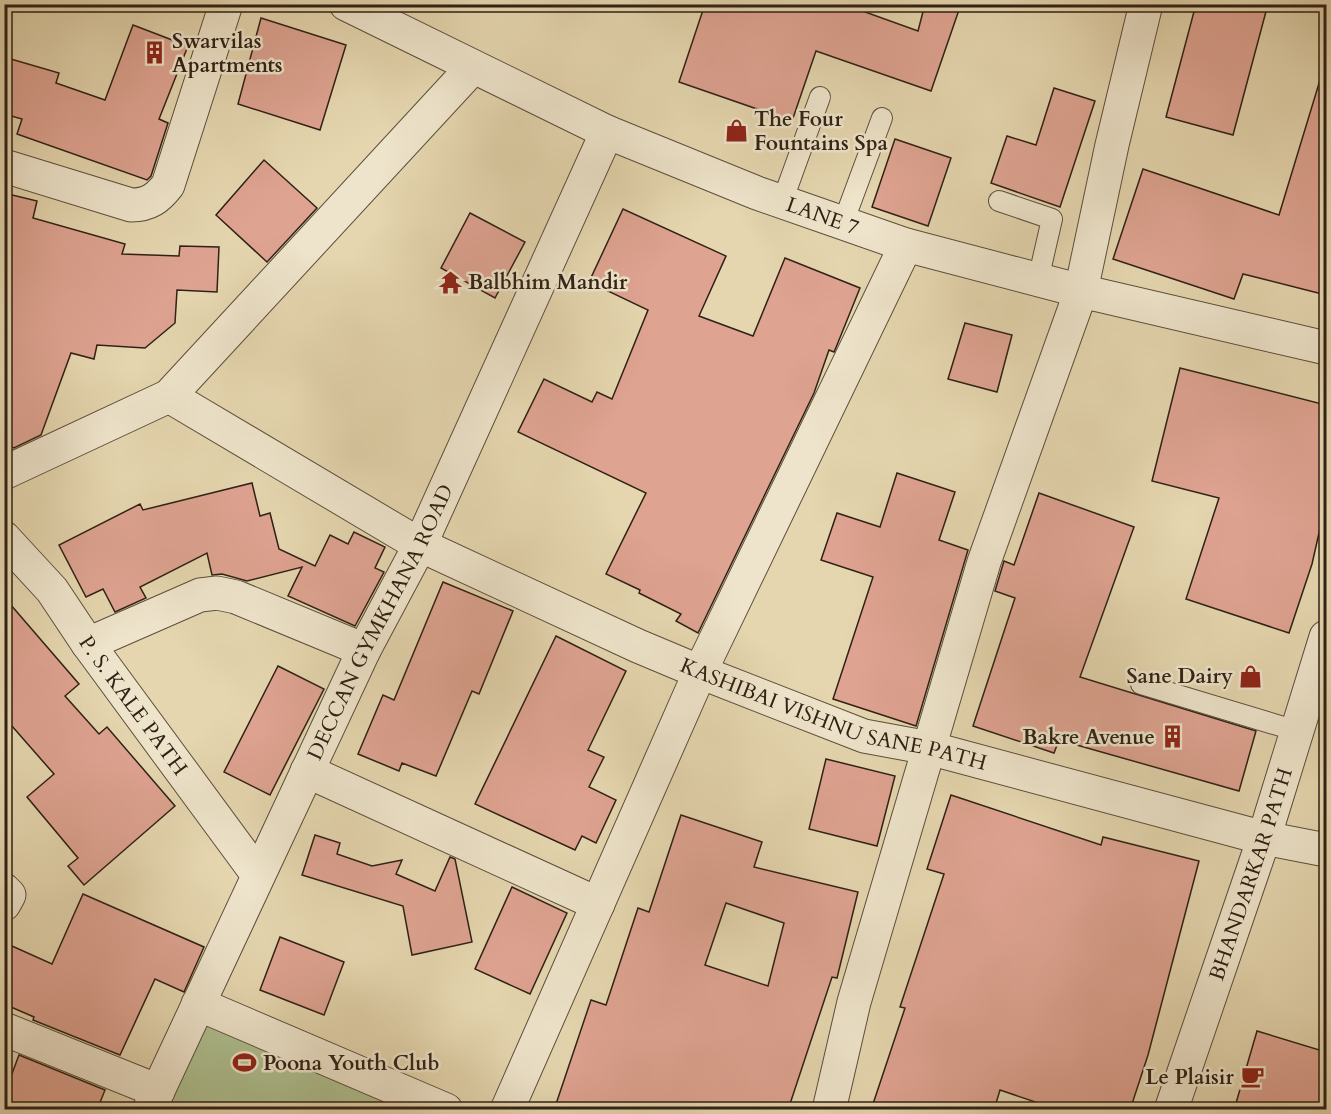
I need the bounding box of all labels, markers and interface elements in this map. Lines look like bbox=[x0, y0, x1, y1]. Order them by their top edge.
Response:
place label: Swarvilas Apartments bbox=[172, 27, 283, 80]
building icon: Swarvilas Apartments bbox=[141, 40, 167, 66]
place label: The Four Fountains Spa bbox=[754, 105, 889, 158]
shop icon: The Four Fountains Spa bbox=[723, 118, 749, 144]
street label: LANE 7 bbox=[782, 190, 863, 242]
place label: Balbhim Mandir bbox=[468, 268, 628, 297]
temple icon: Balbhim Mandir bbox=[437, 269, 463, 295]
street label: DECCAN GYMKHANA ROAD bbox=[300, 480, 460, 765]
street label: P. S. KALE PATH bbox=[72, 630, 194, 781]
street label: KASHIBAI VISHNU SANE PATH bbox=[676, 651, 990, 777]
place label: Sane Dairy bbox=[1126, 662, 1233, 691]
shop icon: Sane Dairy bbox=[1238, 663, 1264, 689]
place label: Bakre Avenue bbox=[1022, 723, 1155, 752]
building icon: Bakre Avenue bbox=[1160, 724, 1186, 750]
street label: BHANDARKAR PATH bbox=[1202, 764, 1299, 984]
place label: Poona Youth Club bbox=[263, 1049, 439, 1078]
sports icon: Poona Youth Club bbox=[232, 1050, 258, 1076]
place label: Le Plaisir bbox=[1145, 1063, 1235, 1092]
cafe icon: Le Plaisir bbox=[1239, 1064, 1265, 1090]

